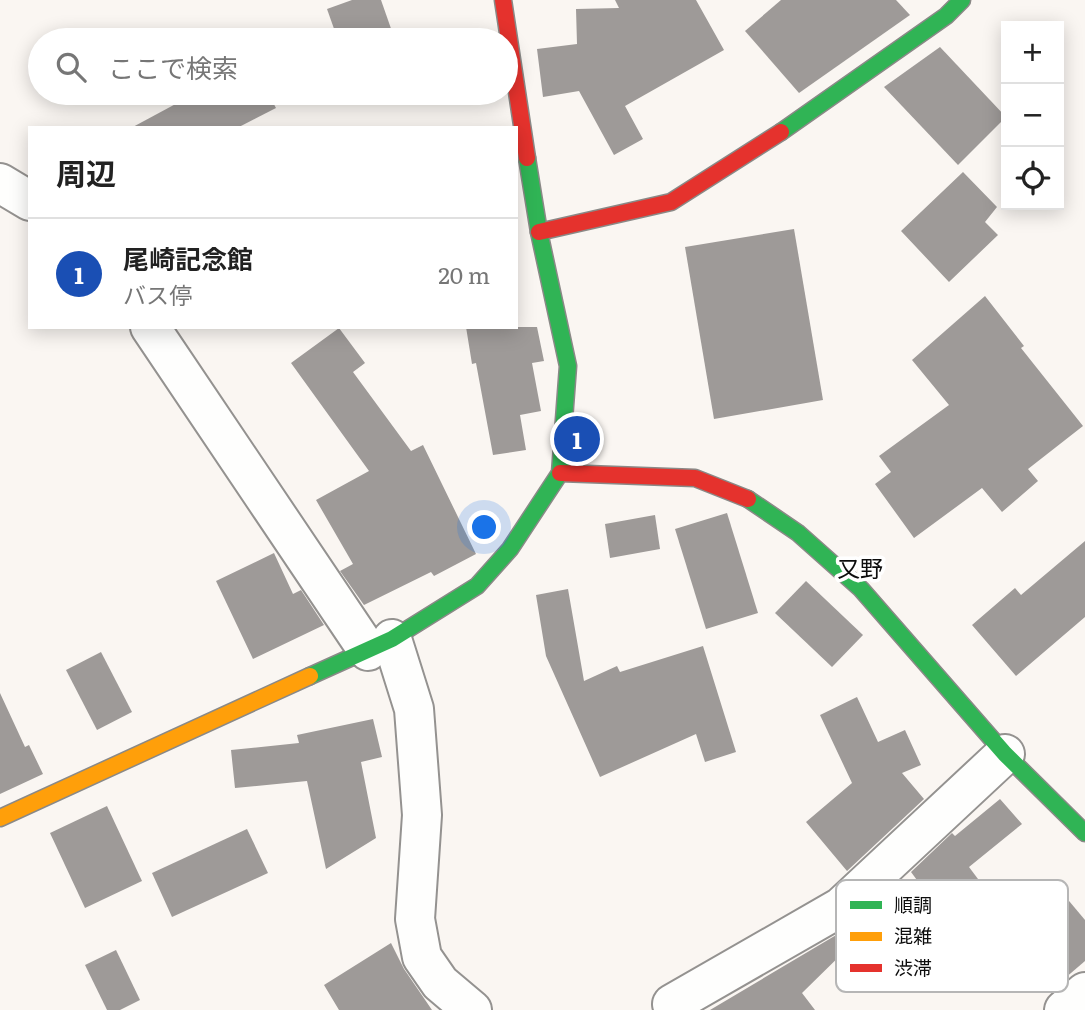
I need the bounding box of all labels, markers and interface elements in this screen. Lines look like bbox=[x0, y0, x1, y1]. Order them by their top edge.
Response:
map controls bbox=[1001, 21, 1064, 210]
button: + bbox=[1001, 21, 1064, 84]
search box bbox=[28, 28, 518, 105]
text: ここで検索 bbox=[108, 47, 238, 86]
icon: search bbox=[52, 48, 90, 86]
button: − bbox=[1001, 84, 1064, 147]
button: locate bbox=[1001, 147, 1064, 210]
text: 周辺 bbox=[56, 150, 116, 194]
text: 尾崎記念館 bbox=[123, 238, 253, 277]
text: 1 bbox=[74, 257, 84, 291]
text: 20 m bbox=[438, 257, 490, 291]
text: バス停 bbox=[123, 277, 192, 311]
pin: 1 bbox=[554, 413, 600, 465]
your location bbox=[467, 510, 501, 544]
district label: 又野 bbox=[837, 550, 883, 584]
legend bbox=[836, 880, 1068, 992]
text: 順調 bbox=[894, 890, 932, 918]
text: 混雑 bbox=[894, 921, 932, 949]
text: 渋滞 bbox=[894, 953, 932, 981]

